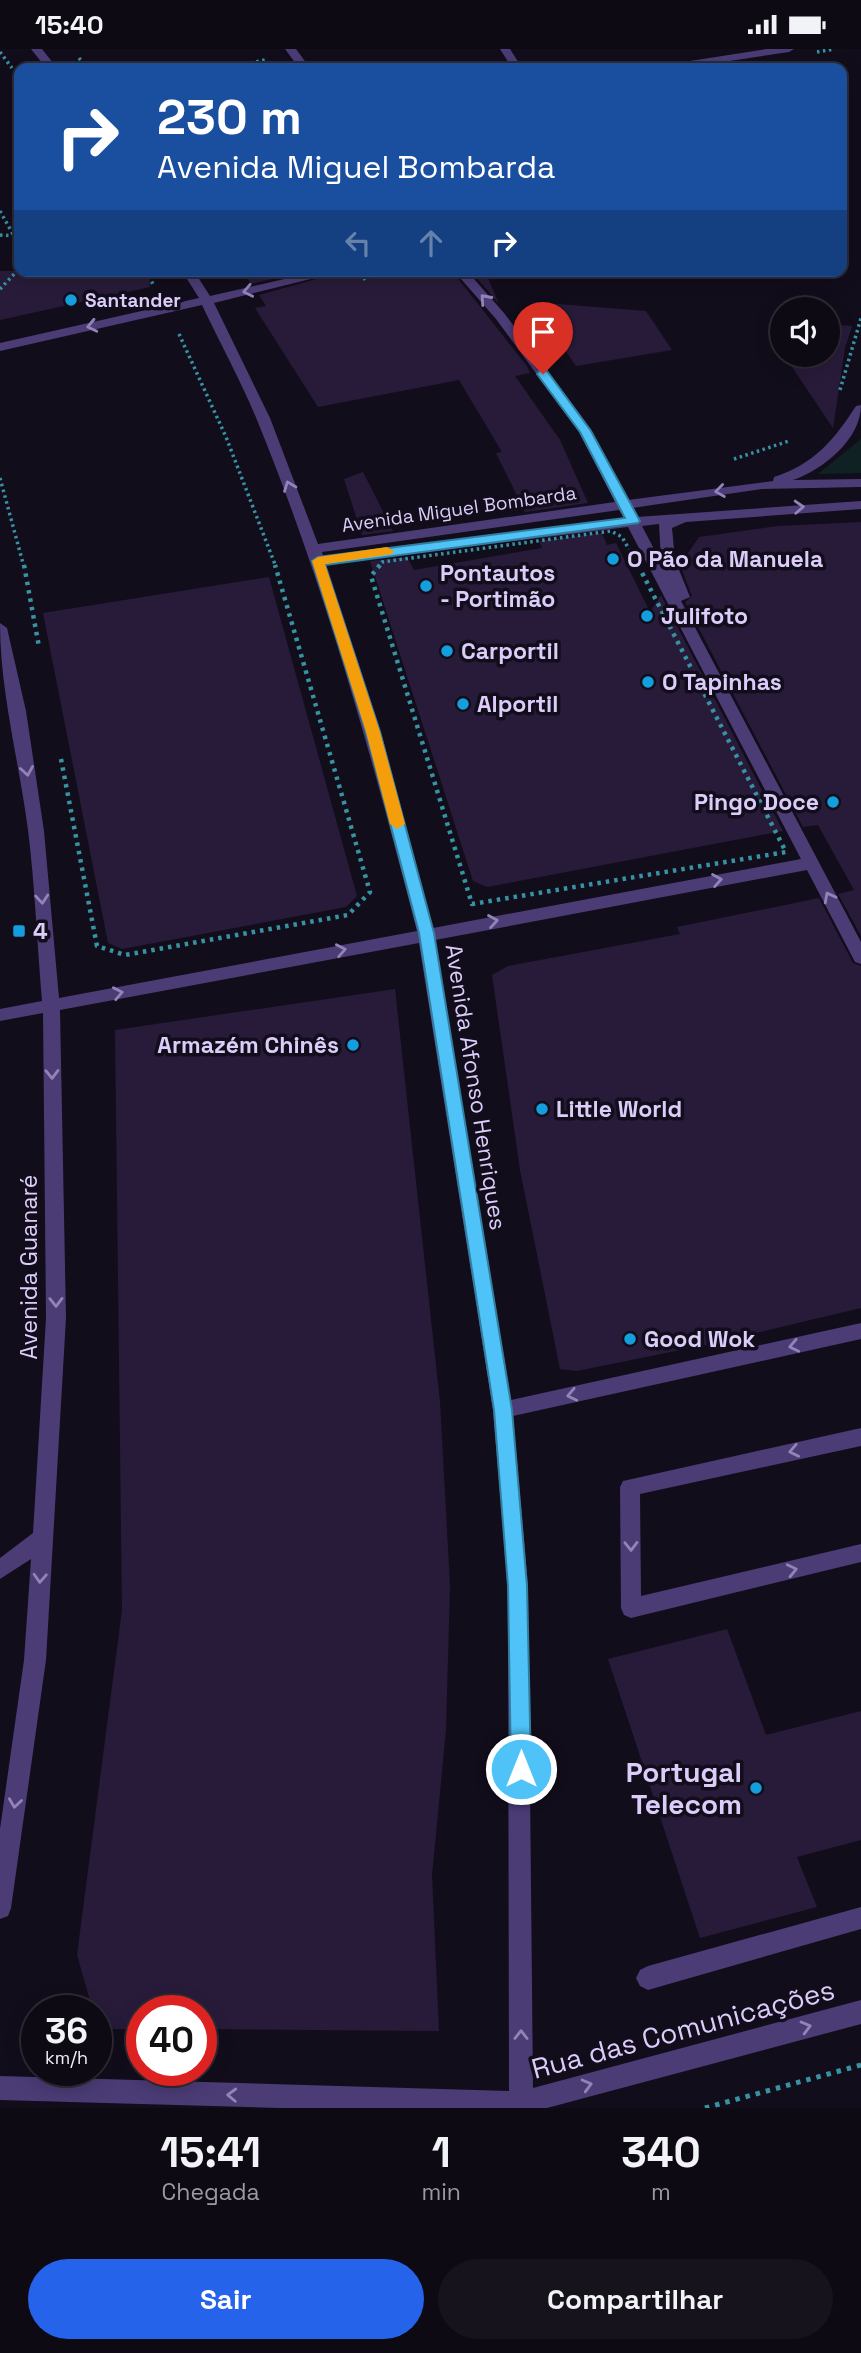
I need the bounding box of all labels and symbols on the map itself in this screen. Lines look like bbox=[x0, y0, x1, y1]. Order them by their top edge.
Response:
one-way arrow bbox=[242, 283, 254, 297]
place label: Santander bbox=[85, 288, 181, 313]
marker: Santander bbox=[63, 292, 79, 308]
one-way arrow bbox=[481, 294, 493, 307]
pin bbox=[513, 302, 573, 374]
one-way arrow bbox=[86, 318, 98, 333]
one-way arrow bbox=[283, 480, 297, 492]
street label: Avenida Miguel Bombarda bbox=[340, 480, 578, 538]
one-way arrow bbox=[714, 483, 726, 498]
one-way arrow bbox=[794, 500, 805, 515]
place label: O Pão da Manuela bbox=[627, 544, 823, 574]
marker: O Pão da Manuela bbox=[605, 551, 621, 567]
place label: Pontautos - Portimão bbox=[440, 558, 555, 614]
marker: Pontautos - Portimão bbox=[418, 578, 434, 594]
place label: Julifoto bbox=[661, 601, 748, 631]
marker: Julifoto bbox=[639, 608, 655, 624]
place label: Carportil bbox=[461, 636, 559, 666]
marker: Carportil bbox=[439, 643, 455, 659]
place label: O Tapinhas bbox=[662, 667, 782, 697]
marker: O Tapinhas bbox=[640, 674, 656, 690]
place label: Alportil bbox=[477, 689, 558, 719]
marker: Alportil bbox=[455, 696, 471, 712]
one-way arrow bbox=[19, 765, 34, 777]
place label: Pingo Doce bbox=[694, 787, 819, 817]
marker: Pingo Doce bbox=[825, 794, 841, 810]
one-way arrow bbox=[711, 873, 723, 888]
one-way arrow bbox=[824, 892, 838, 905]
one-way arrow bbox=[34, 894, 49, 905]
one-way arrow bbox=[487, 914, 499, 929]
place label: 4 bbox=[33, 916, 48, 946]
marker: 4 bbox=[11, 923, 27, 939]
street label: Avenida Afonso Henriques bbox=[439, 942, 513, 1232]
one-way arrow bbox=[335, 943, 347, 958]
one-way arrow bbox=[112, 986, 124, 1001]
place label: Armazém Chinês bbox=[157, 1030, 339, 1060]
marker: Armazém Chinês bbox=[345, 1037, 361, 1053]
one-way arrow bbox=[44, 1069, 60, 1080]
place label: Little World bbox=[556, 1094, 682, 1124]
marker: Little World bbox=[534, 1101, 550, 1117]
street label: Avenida Guanaré bbox=[14, 1175, 44, 1360]
one-way arrow bbox=[48, 1297, 64, 1307]
place label: Good Wok bbox=[644, 1324, 755, 1354]
marker: Good Wok bbox=[622, 1331, 638, 1347]
one-way arrow bbox=[788, 1337, 800, 1352]
one-way arrow bbox=[566, 1387, 578, 1401]
one-way arrow bbox=[788, 1443, 800, 1458]
one-way arrow bbox=[623, 1541, 638, 1552]
one-way arrow bbox=[786, 1564, 798, 1578]
one-way arrow bbox=[33, 1572, 48, 1583]
position arrow bbox=[484, 1732, 558, 1806]
place label: Portugal Telecom bbox=[626, 1754, 742, 1822]
marker: Portugal Telecom bbox=[748, 1780, 764, 1796]
one-way arrow bbox=[7, 1798, 22, 1809]
street label: Rua das Comunicações bbox=[528, 1971, 838, 2087]
speed limit sign: 40 bbox=[126, 1995, 217, 2086]
one-way arrow bbox=[800, 2020, 812, 2035]
one-way arrow bbox=[513, 2029, 529, 2040]
one-way arrow bbox=[581, 2079, 593, 2094]
one-way arrow bbox=[226, 2087, 237, 2102]

